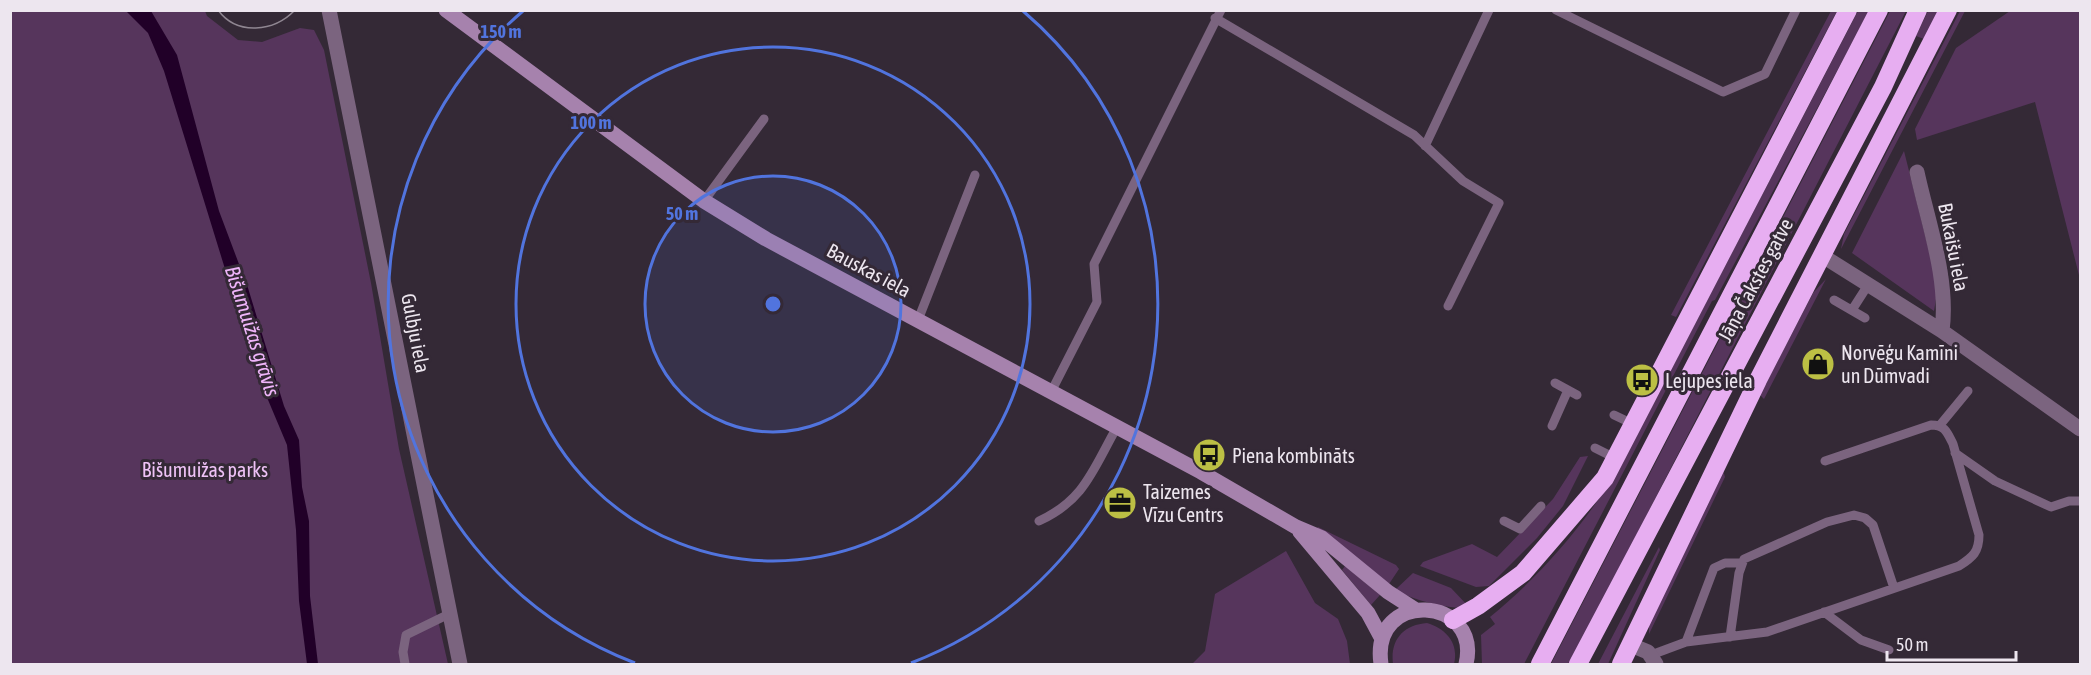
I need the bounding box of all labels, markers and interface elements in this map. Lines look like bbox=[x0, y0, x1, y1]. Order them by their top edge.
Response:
text: 150 m bbox=[481, 21, 521, 42]
text: 100 m bbox=[571, 112, 611, 133]
street label: Bukaišu iela bbox=[1934, 201, 1974, 293]
text: 50 m bbox=[666, 203, 698, 224]
street label: Jāņa Čakstes gatve bbox=[1713, 214, 1797, 346]
street label: Bauskas iela bbox=[823, 238, 915, 302]
water label: Bišumuižas grāvis bbox=[221, 263, 285, 399]
street label: Gulbju iela bbox=[397, 291, 435, 375]
centre of rings bbox=[763, 294, 783, 314]
place label: Norvēģu Kamīni un Dūmvadi bbox=[1841, 341, 1958, 387]
shop icon: Norvēģu Kamīni un Dūmvadi bbox=[1800, 346, 1836, 382]
bus stop icon: Lejupes iela bbox=[1624, 362, 1660, 398]
place label: Lejupes iela bbox=[1665, 369, 1753, 392]
bus stop icon: Piena kombināts bbox=[1191, 437, 1227, 473]
place label: Piena kombināts bbox=[1232, 444, 1355, 467]
park label: Bišumuižas parks bbox=[142, 458, 268, 481]
place label: Taizemes Vīzu Centrs bbox=[1143, 480, 1224, 526]
office icon: Taizemes Vīzu Centrs bbox=[1102, 485, 1138, 521]
scale bar bbox=[1887, 624, 2016, 662]
text: 50 m bbox=[1896, 634, 1928, 655]

